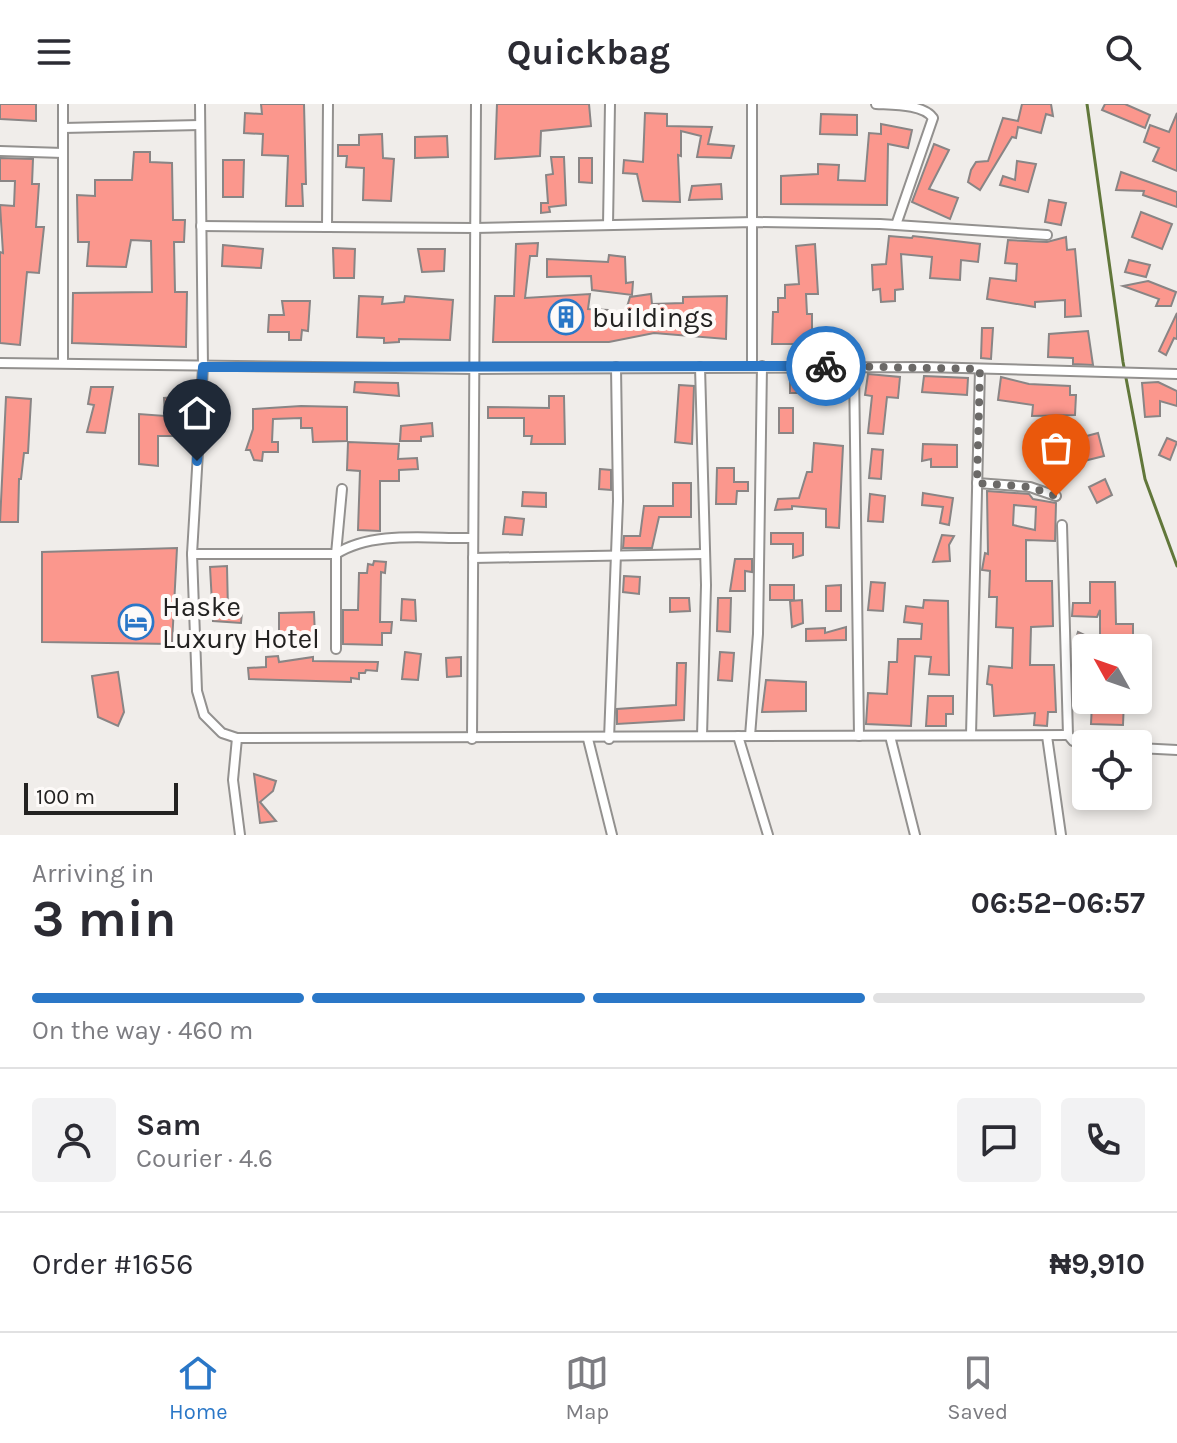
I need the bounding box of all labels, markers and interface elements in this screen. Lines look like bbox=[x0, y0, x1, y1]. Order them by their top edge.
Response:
icon: menu bbox=[32, 30, 76, 74]
icon: search bbox=[1101, 30, 1145, 74]
text: Quickbag bbox=[507, 31, 670, 73]
building icon: buildings bbox=[547, 298, 585, 336]
place label: buildings bbox=[592, 301, 714, 334]
courier bbox=[786, 326, 866, 406]
icon: bike bbox=[804, 344, 848, 388]
pin bbox=[163, 379, 231, 461]
icon: home bbox=[175, 391, 219, 435]
pin bbox=[1022, 414, 1090, 496]
icon: bag bbox=[1034, 426, 1078, 470]
place label: Haske Luxury Hotel bbox=[162, 590, 320, 655]
hotel icon: Haske Luxury Hotel bbox=[117, 603, 155, 641]
north arrow bbox=[1072, 634, 1152, 714]
map controls bbox=[1072, 634, 1152, 810]
button: locate bbox=[1072, 730, 1152, 810]
scale bar bbox=[24, 779, 178, 815]
text: 100 m bbox=[36, 784, 95, 810]
text: Arriving in bbox=[32, 858, 154, 889]
text: 06:52–06:57 bbox=[971, 885, 1145, 921]
text: 3 min bbox=[32, 888, 176, 949]
text: On the way · 460 m bbox=[32, 1015, 253, 1046]
button: person bbox=[32, 1098, 116, 1182]
button: chat bbox=[957, 1098, 1041, 1182]
button: phone bbox=[1061, 1098, 1145, 1182]
text: Sam bbox=[136, 1107, 201, 1143]
text: Courier · 4.6 bbox=[136, 1143, 273, 1174]
text: Order #1656 bbox=[32, 1246, 193, 1282]
text: ₦9,910 bbox=[1049, 1246, 1145, 1282]
tab: Home bbox=[169, 1351, 228, 1425]
tab: Map bbox=[565, 1351, 609, 1425]
tab: Saved bbox=[947, 1351, 1008, 1425]

